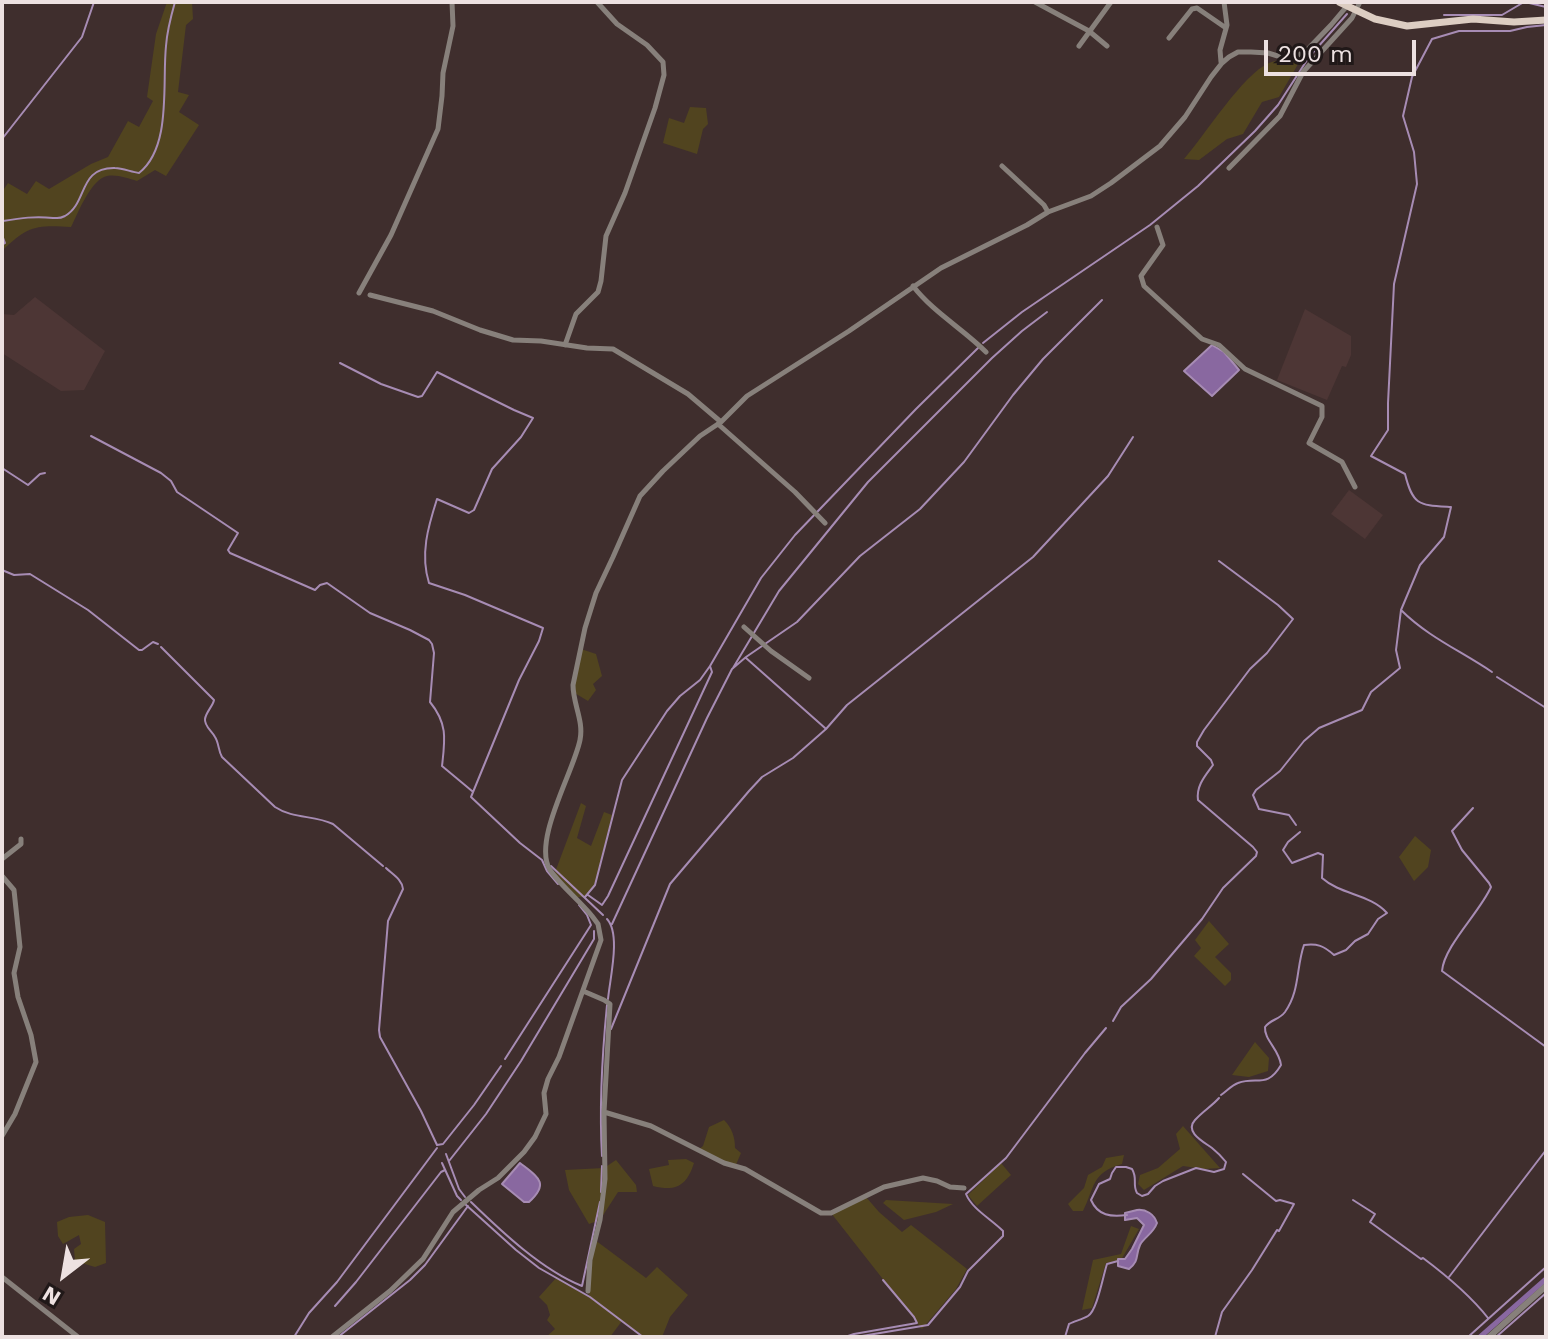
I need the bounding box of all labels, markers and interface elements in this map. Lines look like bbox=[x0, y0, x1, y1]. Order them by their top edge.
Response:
scale bar bbox=[1268, 24, 1420, 74]
text: 200 m bbox=[1278, 40, 1353, 68]
north arrow bbox=[24, 1235, 104, 1315]
text: N bbox=[38, 1281, 65, 1311]

